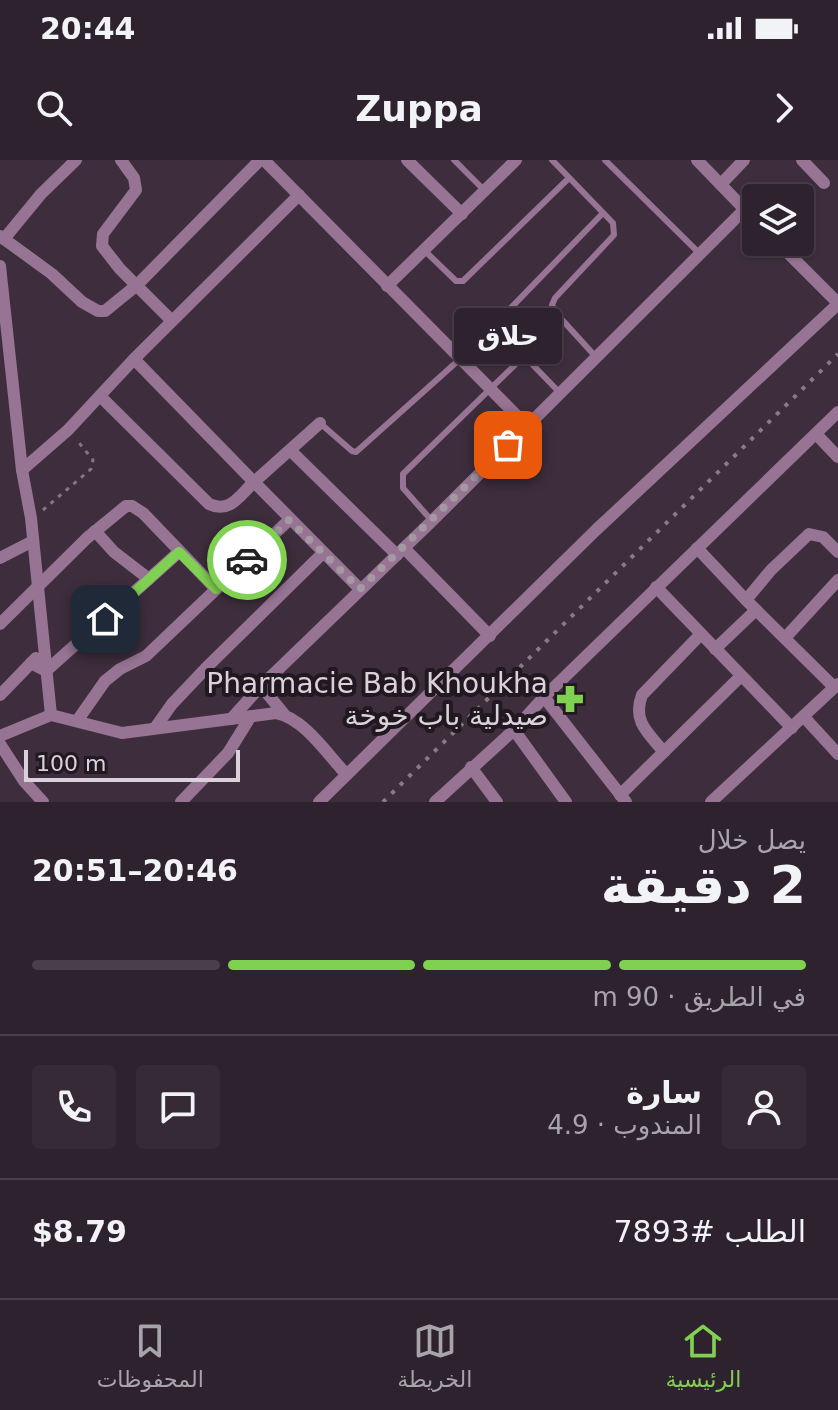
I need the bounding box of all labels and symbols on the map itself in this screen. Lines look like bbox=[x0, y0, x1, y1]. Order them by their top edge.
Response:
callout: حلاق bbox=[454, 309, 562, 365]
pin bbox=[474, 411, 542, 479]
courier bbox=[207, 520, 287, 600]
pin bbox=[71, 585, 139, 653]
place label: Pharmacie Bab Khoukha صيدلية باب خوخة bbox=[206, 667, 548, 732]
pharmacy icon: Pharmacie Bab Khoukha صيدلية باب خوخة bbox=[555, 684, 585, 714]
scale bar bbox=[24, 746, 240, 782]

